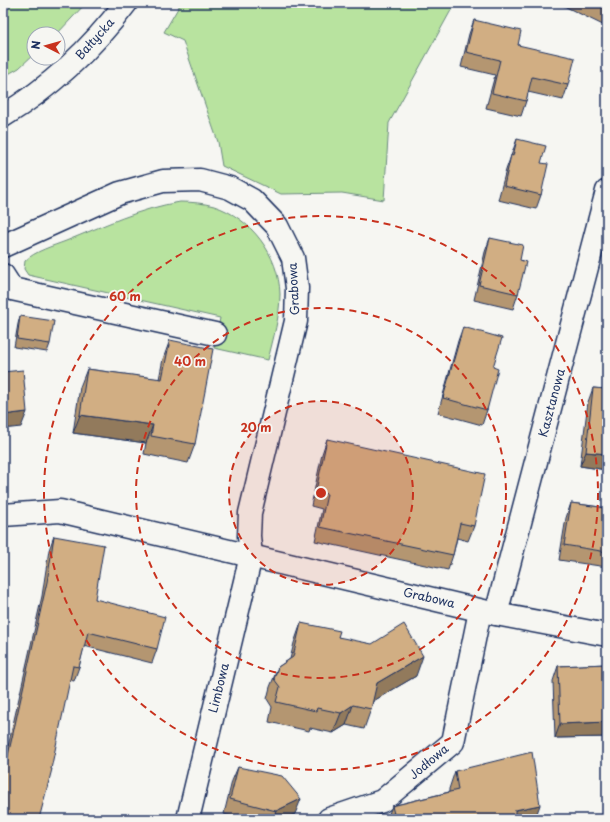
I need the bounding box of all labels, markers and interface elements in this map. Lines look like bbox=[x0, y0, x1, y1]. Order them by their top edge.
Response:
street label: Bałtycka bbox=[71, 13, 118, 63]
north arrow bbox=[26, 26, 66, 66]
text: N bbox=[27, 39, 44, 50]
street label: Grabowa bbox=[283, 262, 303, 316]
text: 60 m bbox=[109, 287, 141, 305]
text: 40 m bbox=[174, 352, 206, 370]
street label: Kasztanowa bbox=[533, 366, 569, 439]
text: 20 m bbox=[240, 418, 272, 436]
centre of rings bbox=[314, 486, 328, 500]
street label: Grabowa bbox=[402, 582, 457, 612]
street label: Limbowa bbox=[203, 660, 233, 715]
street label: Jodłowa bbox=[405, 739, 452, 783]

